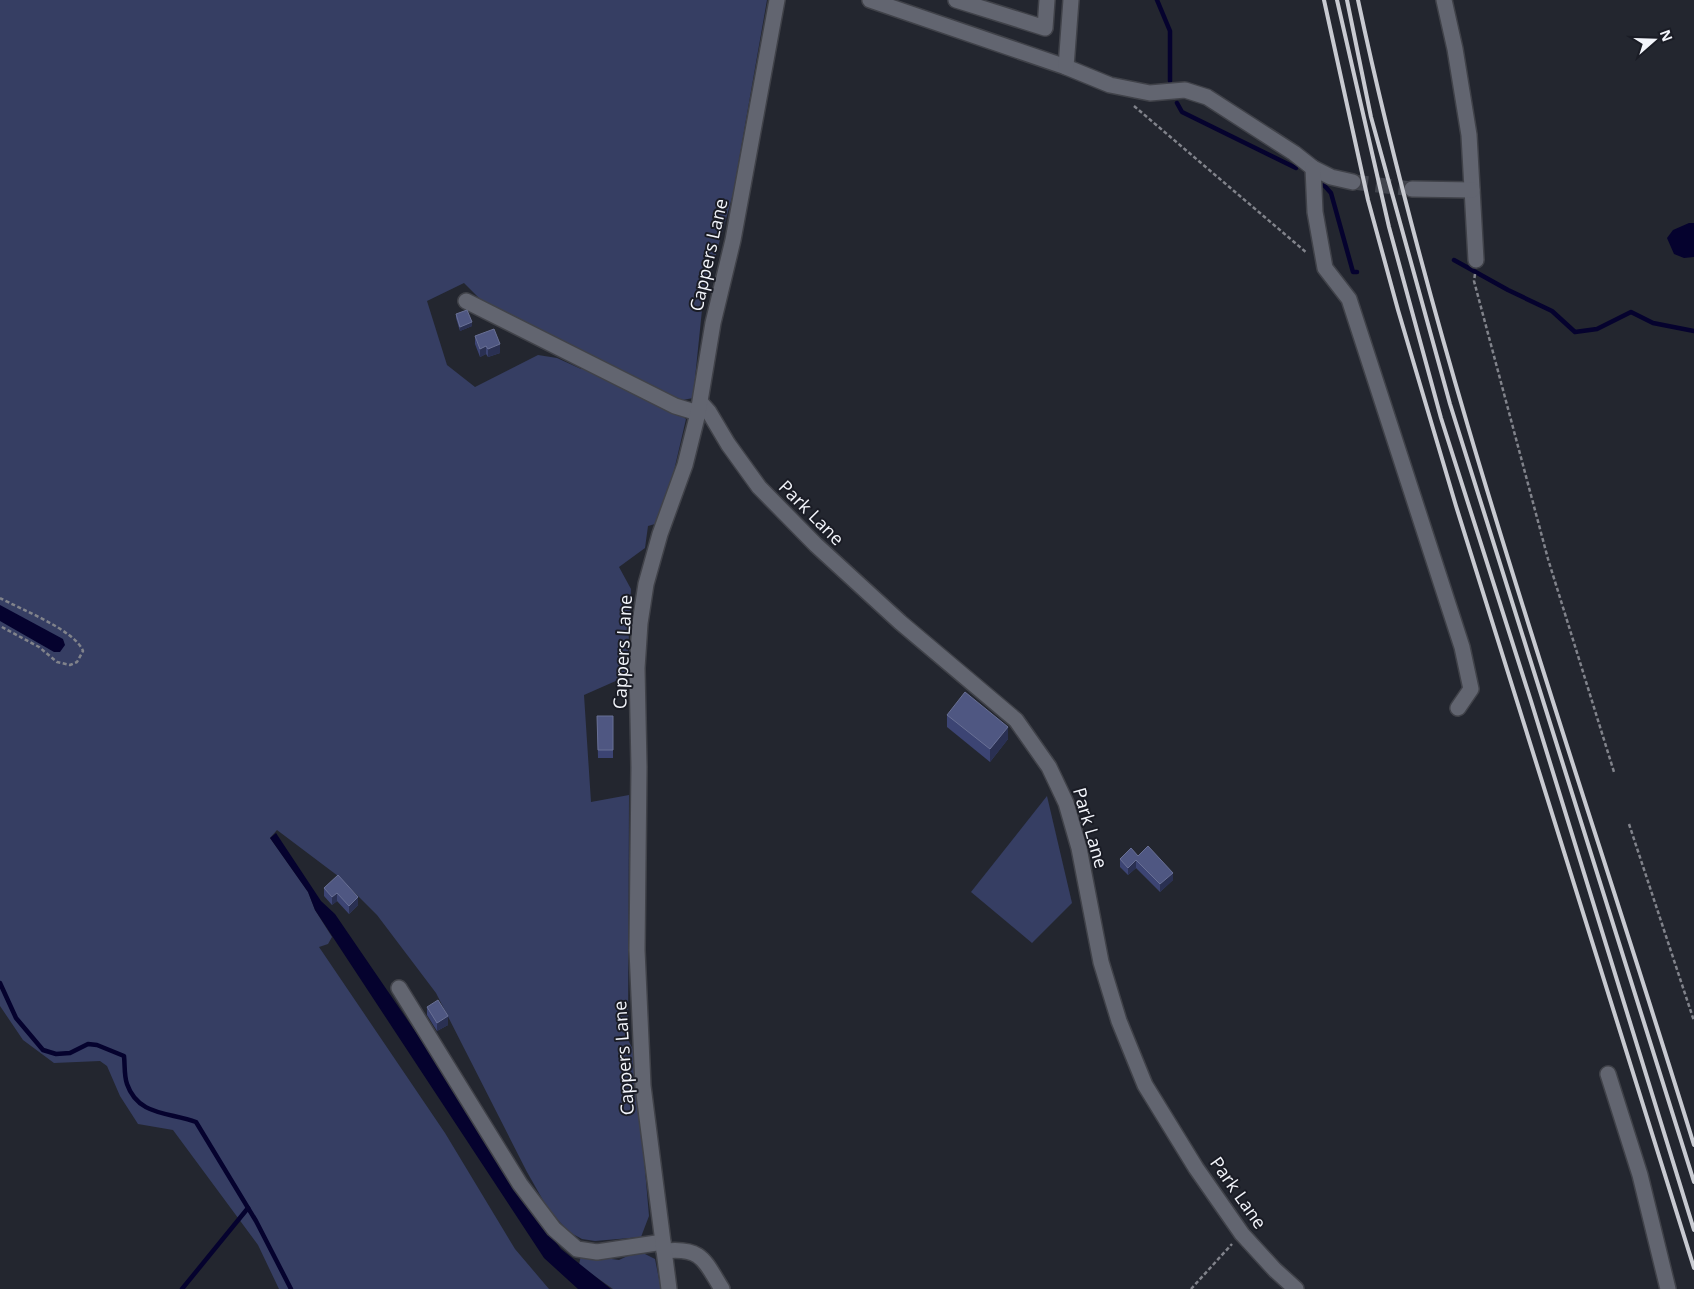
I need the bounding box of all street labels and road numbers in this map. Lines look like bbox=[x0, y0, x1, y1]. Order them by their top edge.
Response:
street label: Cappers Lane bbox=[683, 196, 733, 313]
street label: Park Lane bbox=[774, 475, 849, 550]
street label: Cappers Lane bbox=[607, 594, 637, 710]
street label: Park Lane bbox=[1068, 785, 1114, 871]
street label: Cappers Lane bbox=[607, 1000, 639, 1116]
street label: Park Lane bbox=[1205, 1152, 1272, 1233]

